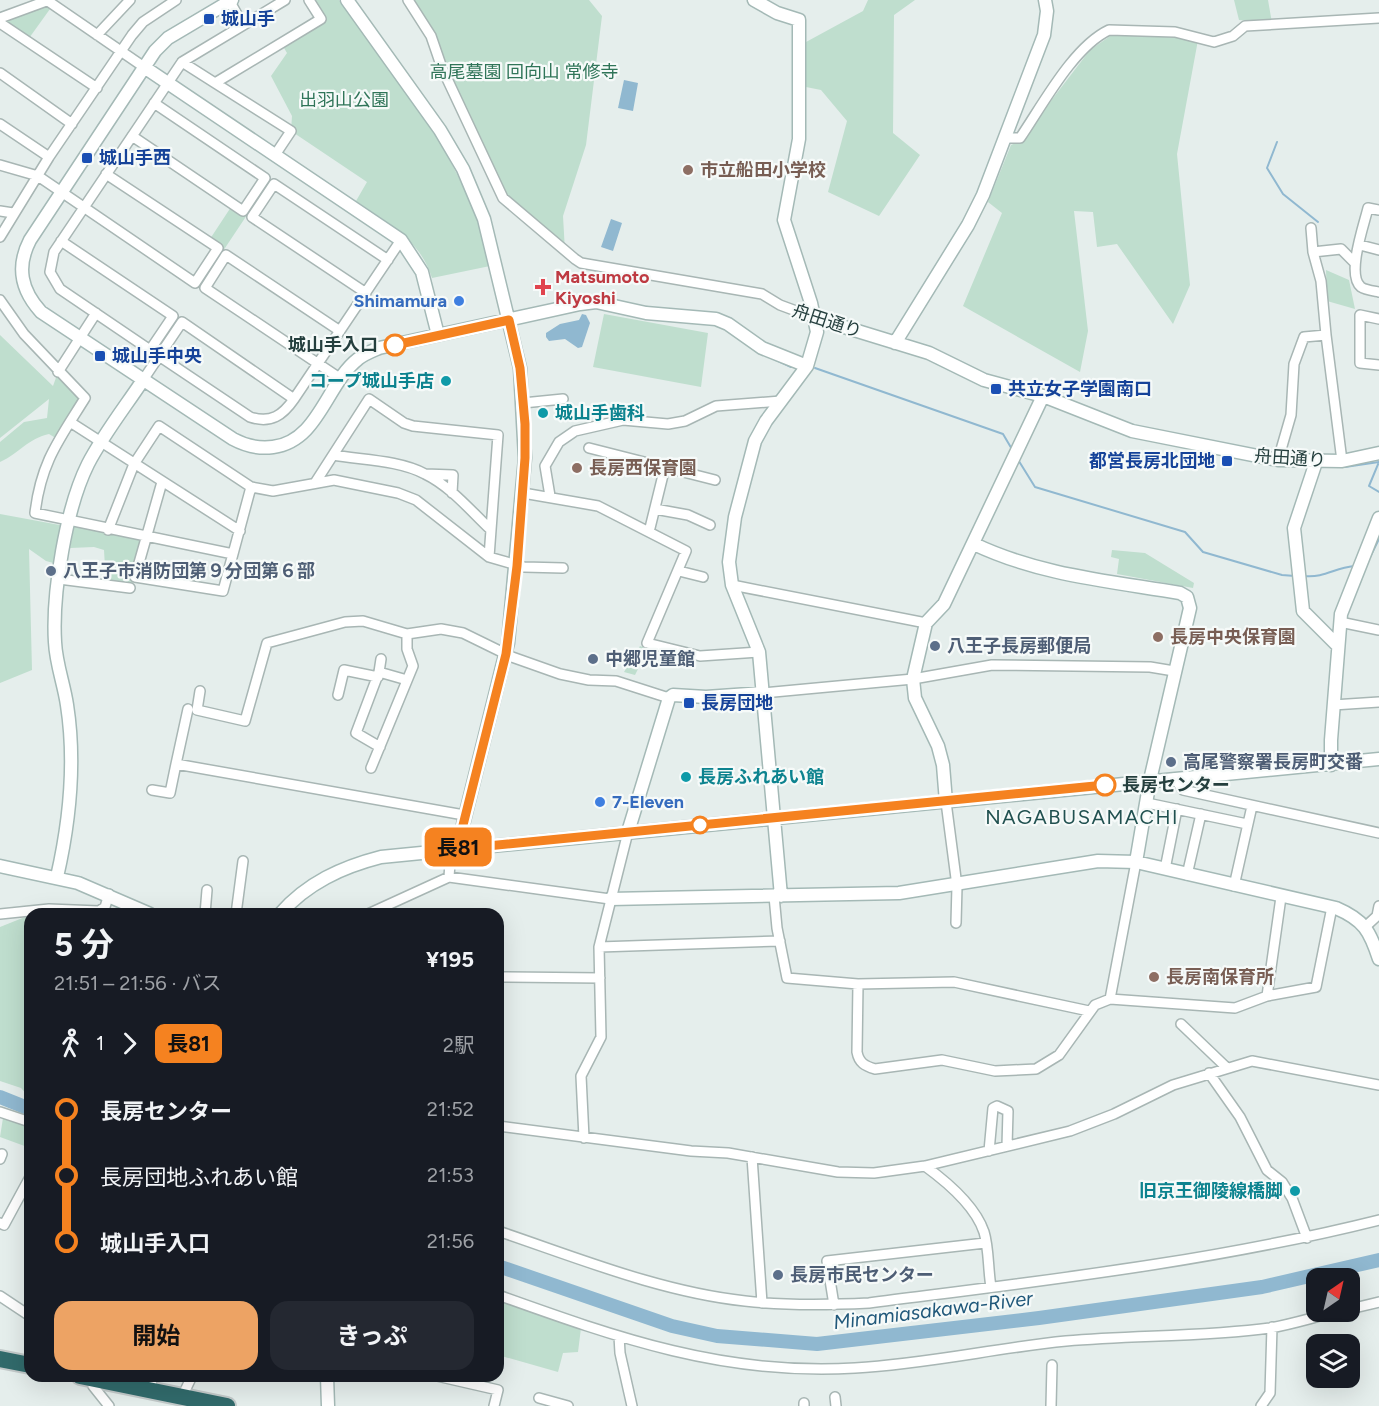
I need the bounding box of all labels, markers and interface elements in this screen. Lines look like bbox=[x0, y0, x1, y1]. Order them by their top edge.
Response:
place label: 城山手 bbox=[221, 8, 275, 30]
marker: 城山手 bbox=[202, 12, 216, 26]
park label: 高尾墓園 回向山 常修寺 bbox=[430, 61, 618, 83]
park label: 出羽山公園 bbox=[299, 89, 389, 111]
place label: 城山手西 bbox=[99, 147, 171, 169]
marker: 城山手西 bbox=[80, 151, 94, 165]
place label: 市立船田小学校 bbox=[700, 159, 826, 181]
marker: 市立船田小学校 bbox=[681, 163, 695, 177]
place label: Matsumoto Kiyoshi bbox=[555, 266, 650, 309]
marker: Matsumoto Kiyoshi bbox=[536, 280, 550, 294]
place label: Shimamura bbox=[353, 290, 447, 312]
marker: Shimamura bbox=[452, 294, 466, 308]
street label: 舟田通り bbox=[789, 299, 865, 343]
place label: 城山手入口 bbox=[288, 334, 378, 356]
marker: 城山手入口 bbox=[384, 334, 406, 356]
place label: 城山手中央 bbox=[112, 345, 202, 367]
marker: 城山手中央 bbox=[93, 349, 107, 363]
place label: コープ城山手店 bbox=[309, 370, 434, 392]
marker: コープ城山手店 bbox=[439, 374, 453, 388]
place label: 共立女子学園南口 bbox=[1008, 378, 1152, 400]
marker: 共立女子学園南口 bbox=[989, 382, 1003, 396]
place label: 城山手歯科 bbox=[555, 402, 645, 424]
marker: 城山手歯科 bbox=[536, 406, 550, 420]
street label: 舟田通り bbox=[1253, 445, 1327, 471]
place label: 都営長房北団地 bbox=[1089, 450, 1215, 472]
marker: 都営長房北団地 bbox=[1220, 454, 1234, 468]
place label: 長房西保育園 bbox=[589, 457, 697, 479]
marker: 長房西保育園 bbox=[570, 461, 584, 475]
place label: 八王子市消防団第９分団第６部 bbox=[63, 560, 315, 582]
marker: 八王子市消防団第９分団第６部 bbox=[44, 564, 58, 578]
place label: 長房中央保育園 bbox=[1170, 626, 1296, 648]
marker: 長房中央保育園 bbox=[1151, 630, 1165, 644]
place label: 八王子長房郵便局 bbox=[947, 635, 1091, 657]
marker: 八王子長房郵便局 bbox=[928, 639, 942, 653]
place label: 中郷児童館 bbox=[605, 648, 695, 670]
marker: 中郷児童館 bbox=[586, 652, 600, 666]
place label: 長房団地 bbox=[701, 692, 773, 714]
marker: 長房団地 bbox=[682, 696, 696, 710]
place label: 高尾警察署長房町交番 bbox=[1183, 751, 1363, 773]
marker: 高尾警察署長房町交番 bbox=[1164, 755, 1178, 769]
place label: 長房ふれあい館 bbox=[698, 766, 824, 788]
marker: 長房ふれあい館 bbox=[679, 770, 693, 784]
marker: 長房センター bbox=[1094, 774, 1116, 796]
place label: 長房センター bbox=[1122, 774, 1230, 796]
place label: 7-Eleven bbox=[612, 791, 684, 813]
marker: 7-Eleven bbox=[593, 795, 607, 809]
district label: NAGABUSAMACHI bbox=[985, 805, 1179, 829]
unlabelled marker bbox=[691, 816, 709, 834]
line badge: 長81 bbox=[424, 828, 492, 866]
text: 長81 bbox=[437, 835, 479, 860]
text: 5 分 bbox=[54, 925, 114, 964]
text: ¥195 bbox=[426, 946, 474, 973]
place label: 長房南保育所 bbox=[1166, 966, 1274, 988]
marker: 長房南保育所 bbox=[1147, 970, 1161, 984]
text: 21:51 – 21:56 · バス bbox=[54, 971, 221, 995]
icon: walk bbox=[54, 1027, 87, 1060]
icon: forward bbox=[113, 1027, 146, 1060]
text: 1 bbox=[96, 1031, 104, 1055]
text: 長81 bbox=[167, 1031, 210, 1056]
text: 2駅 bbox=[443, 1033, 474, 1057]
text: 21:52 bbox=[427, 1097, 474, 1121]
text: 長房センター bbox=[100, 1098, 232, 1125]
text: 21:53 bbox=[427, 1163, 474, 1187]
text: 長房団地ふれあい館 bbox=[100, 1164, 298, 1191]
place label: 旧京王御陵線橋脚 bbox=[1139, 1180, 1283, 1202]
marker: 旧京王御陵線橋脚 bbox=[1288, 1184, 1302, 1198]
text: 21:56 bbox=[427, 1229, 474, 1253]
text: 城山手入口 bbox=[100, 1230, 210, 1257]
place label: 長房市民センター bbox=[790, 1264, 934, 1286]
marker: 長房市民センター bbox=[771, 1268, 785, 1282]
north arrow bbox=[1306, 1268, 1360, 1322]
map controls bbox=[1306, 1268, 1360, 1388]
water label: Minamiasakawa-River bbox=[832, 1286, 1035, 1334]
button: 開始 bbox=[54, 1301, 258, 1370]
button: きっぷ bbox=[270, 1301, 474, 1370]
button: layers bbox=[1306, 1334, 1360, 1388]

